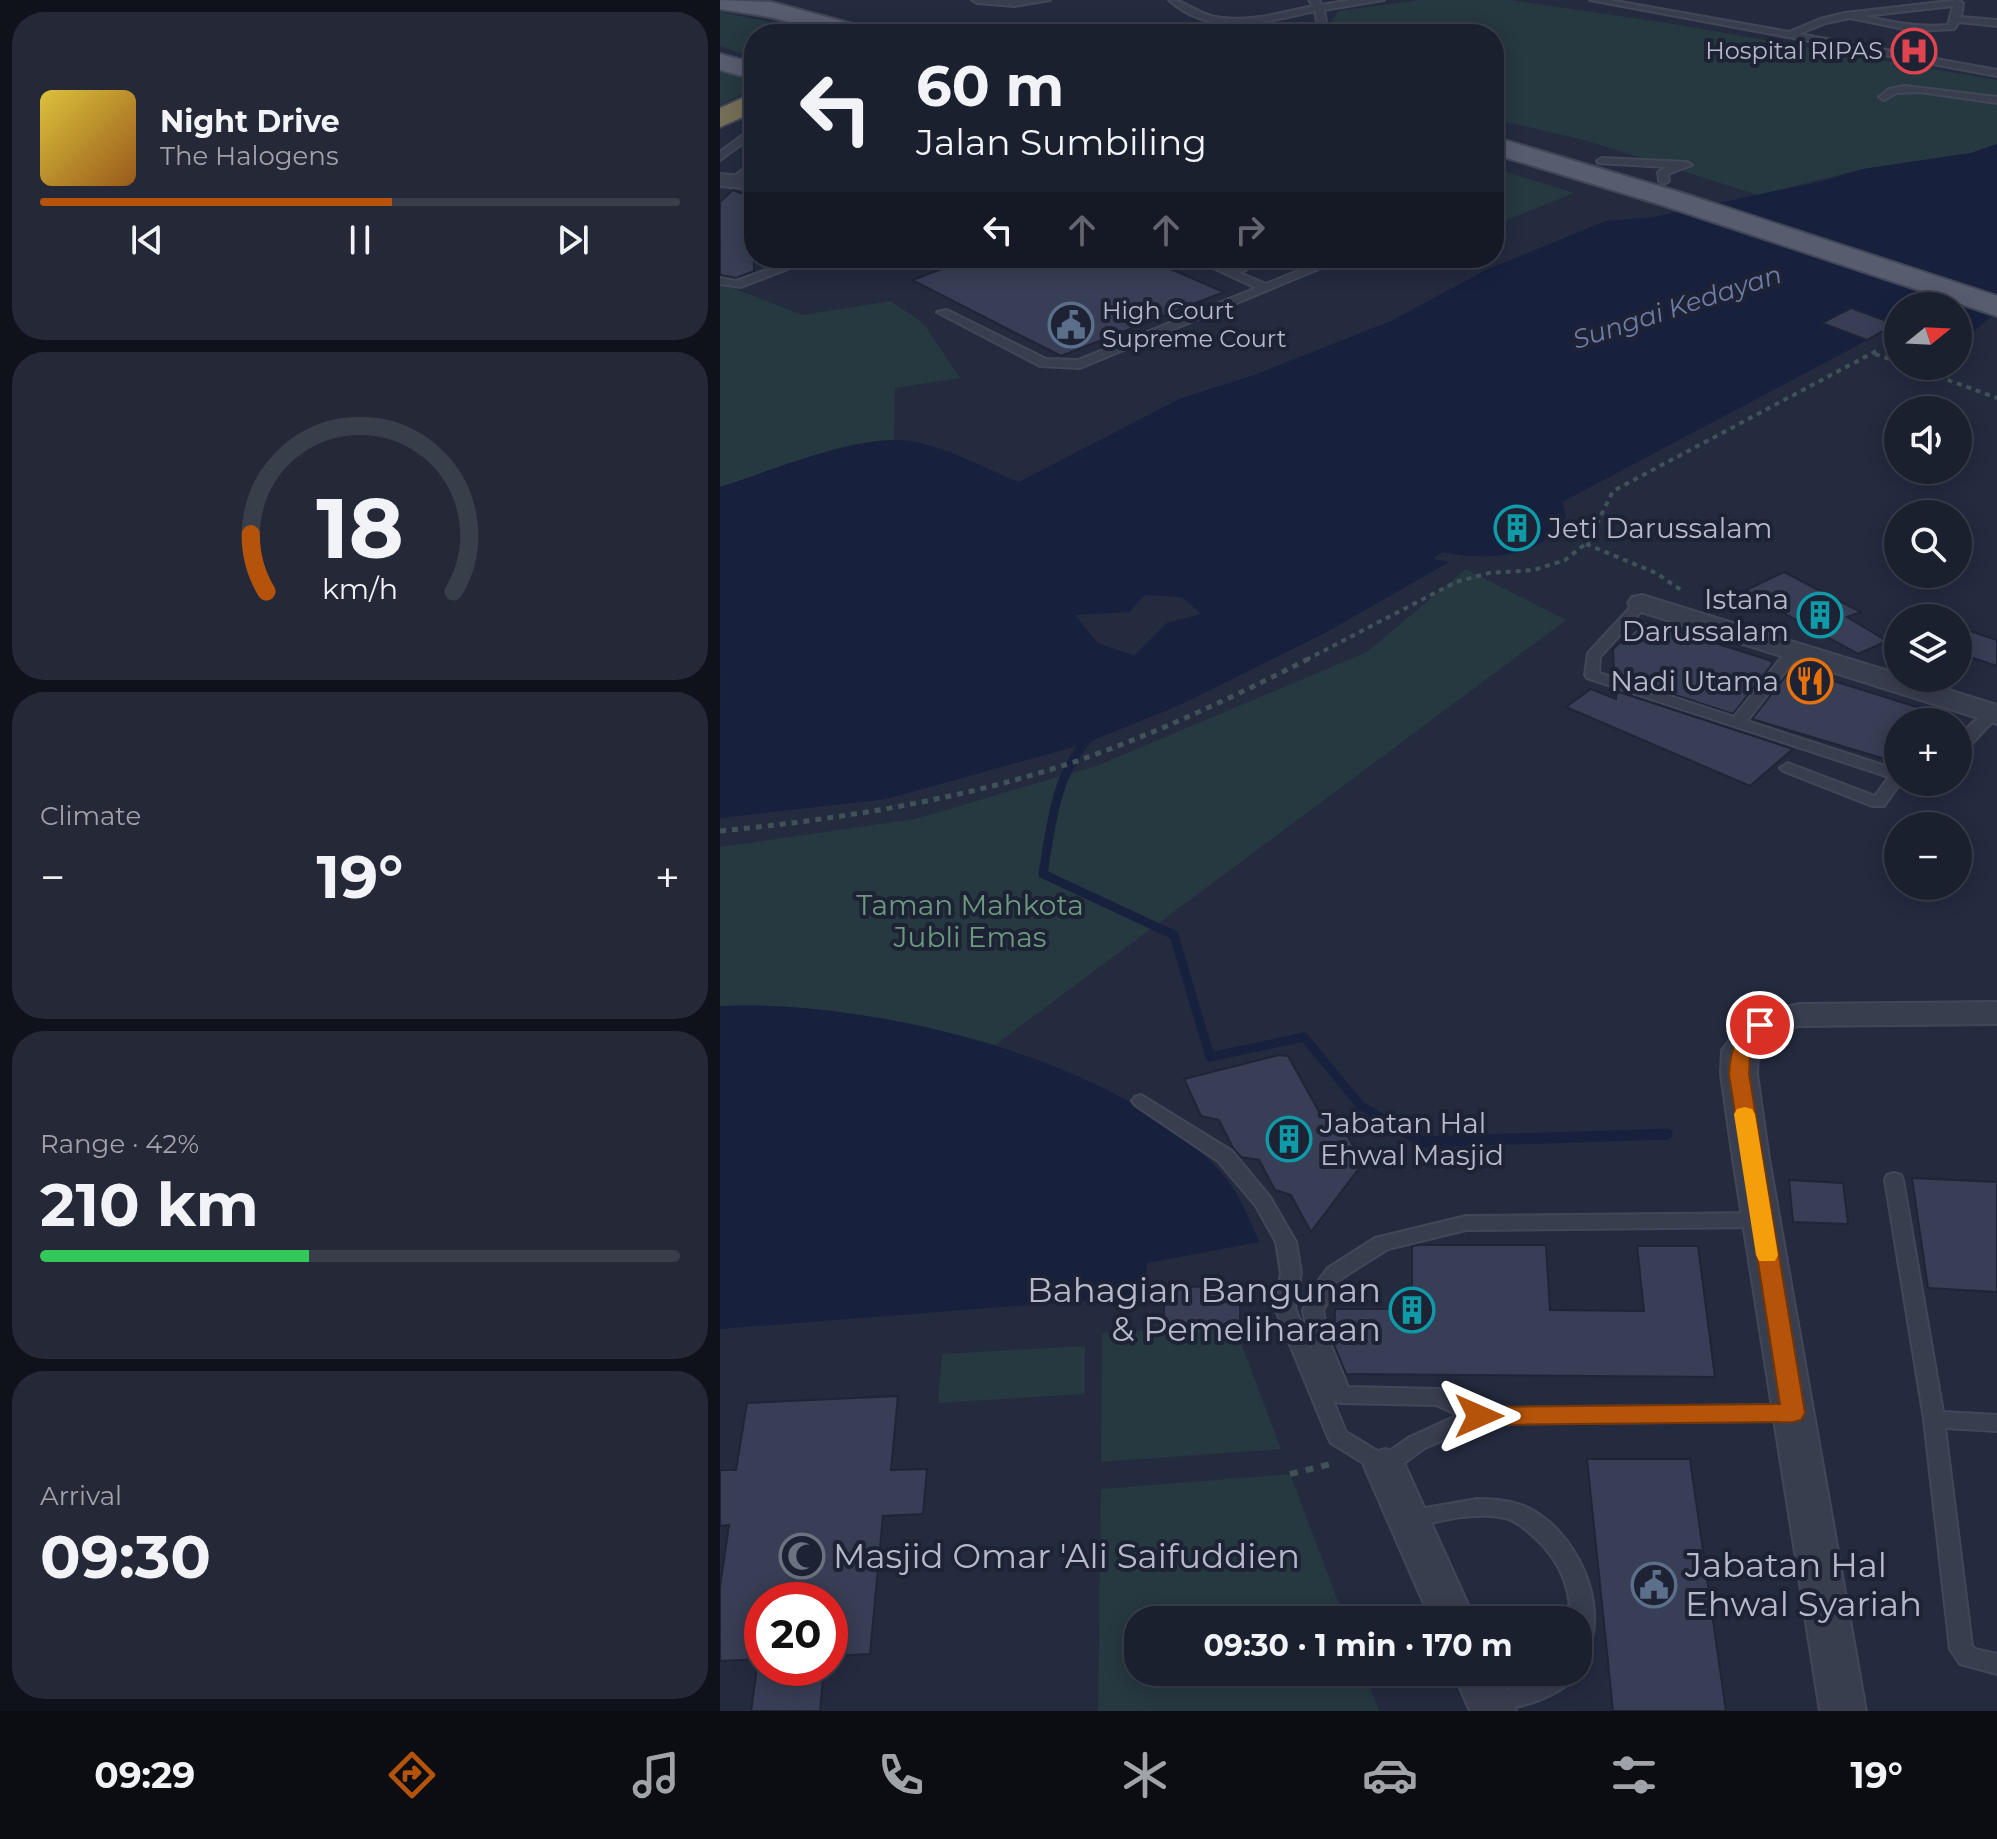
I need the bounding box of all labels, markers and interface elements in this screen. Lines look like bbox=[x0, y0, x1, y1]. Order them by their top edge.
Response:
hospital icon: Hospital RIPAS bbox=[1890, 27, 1938, 75]
place label: Hospital RIPAS bbox=[1705, 36, 1883, 65]
text: 60 m bbox=[916, 52, 1064, 120]
icon: left bbox=[784, 56, 888, 160]
text: Night Drive bbox=[160, 103, 340, 140]
text: Jalan Sumbiling bbox=[916, 120, 1207, 164]
text: The Halogens bbox=[160, 140, 339, 172]
icon: left bbox=[976, 208, 1020, 252]
icon: ahead bbox=[1060, 208, 1104, 252]
icon: ahead bbox=[1144, 208, 1188, 252]
icon: right bbox=[1228, 208, 1272, 252]
icon: previous bbox=[125, 218, 169, 262]
icon: pause bbox=[338, 218, 382, 262]
icon: next bbox=[551, 218, 595, 262]
water label: Sungai Kedayan bbox=[1568, 258, 1786, 356]
north arrow bbox=[1884, 292, 1972, 380]
map controls bbox=[1884, 292, 1972, 900]
place label: High Court Supreme Court bbox=[1102, 296, 1287, 353]
public building icon: High Court Supreme Court bbox=[1047, 301, 1095, 349]
button: sound bbox=[1884, 396, 1972, 484]
text: 18 bbox=[316, 476, 404, 578]
button: search bbox=[1884, 500, 1972, 588]
building icon: Jeti Darussalam bbox=[1493, 504, 1541, 552]
place label: Jeti Darussalam bbox=[1547, 511, 1772, 545]
text: km/h bbox=[322, 571, 398, 606]
place label: Istana Darussalam bbox=[1622, 582, 1789, 648]
building icon: Istana Darussalam bbox=[1796, 591, 1844, 639]
button: layers bbox=[1884, 604, 1972, 692]
restaurant icon: Nadi Utama bbox=[1786, 657, 1834, 705]
place label: Nadi Utama bbox=[1610, 664, 1779, 698]
button: + bbox=[1884, 708, 1972, 796]
text: Climate bbox=[40, 800, 141, 832]
button: − bbox=[1884, 812, 1972, 900]
text: 19° bbox=[317, 840, 403, 913]
text: − bbox=[40, 850, 65, 904]
text: + bbox=[655, 850, 680, 904]
park label: Taman Mahkota Jubli Emas bbox=[856, 888, 1084, 954]
pin bbox=[1726, 991, 1794, 1059]
icon: arrive bbox=[1738, 1003, 1782, 1047]
place label: Jabatan Hal Ehwal Masjid bbox=[1319, 1106, 1504, 1172]
building icon: Jabatan Hal Ehwal Masjid bbox=[1265, 1115, 1313, 1163]
text: Range · 42% bbox=[40, 1128, 199, 1160]
text: 210 km bbox=[40, 1168, 259, 1241]
place label: Bahagian Bangunan & Pemeliharaan bbox=[1027, 1269, 1381, 1350]
building icon: Bahagian Bangunan & Pemeliharaan bbox=[1388, 1286, 1436, 1334]
position arrow bbox=[1437, 1374, 1521, 1458]
text: Arrival bbox=[40, 1480, 122, 1512]
text: 09:30 bbox=[40, 1520, 211, 1593]
mosque icon: Masjid Omar 'Ali Saifuddien bbox=[778, 1532, 826, 1580]
place label: Masjid Omar 'Ali Saifuddien bbox=[833, 1535, 1300, 1577]
place label: Jabatan Hal Ehwal Syariah bbox=[1684, 1544, 1922, 1625]
public building icon: Jabatan Hal Ehwal Syariah bbox=[1630, 1561, 1678, 1609]
speed limit sign: 20 bbox=[744, 1582, 848, 1686]
text: 09:30 · 1 min · 170 m bbox=[1203, 1627, 1513, 1664]
icon: directions bbox=[384, 1747, 440, 1803]
icon: music bbox=[628, 1747, 684, 1803]
icon: phone bbox=[873, 1747, 929, 1803]
icon: climate bbox=[1117, 1747, 1173, 1803]
icon: car bbox=[1362, 1747, 1418, 1803]
icon: filters bbox=[1606, 1747, 1662, 1803]
text: 09:29 bbox=[94, 1753, 195, 1797]
text: 19° bbox=[1851, 1753, 1903, 1797]

